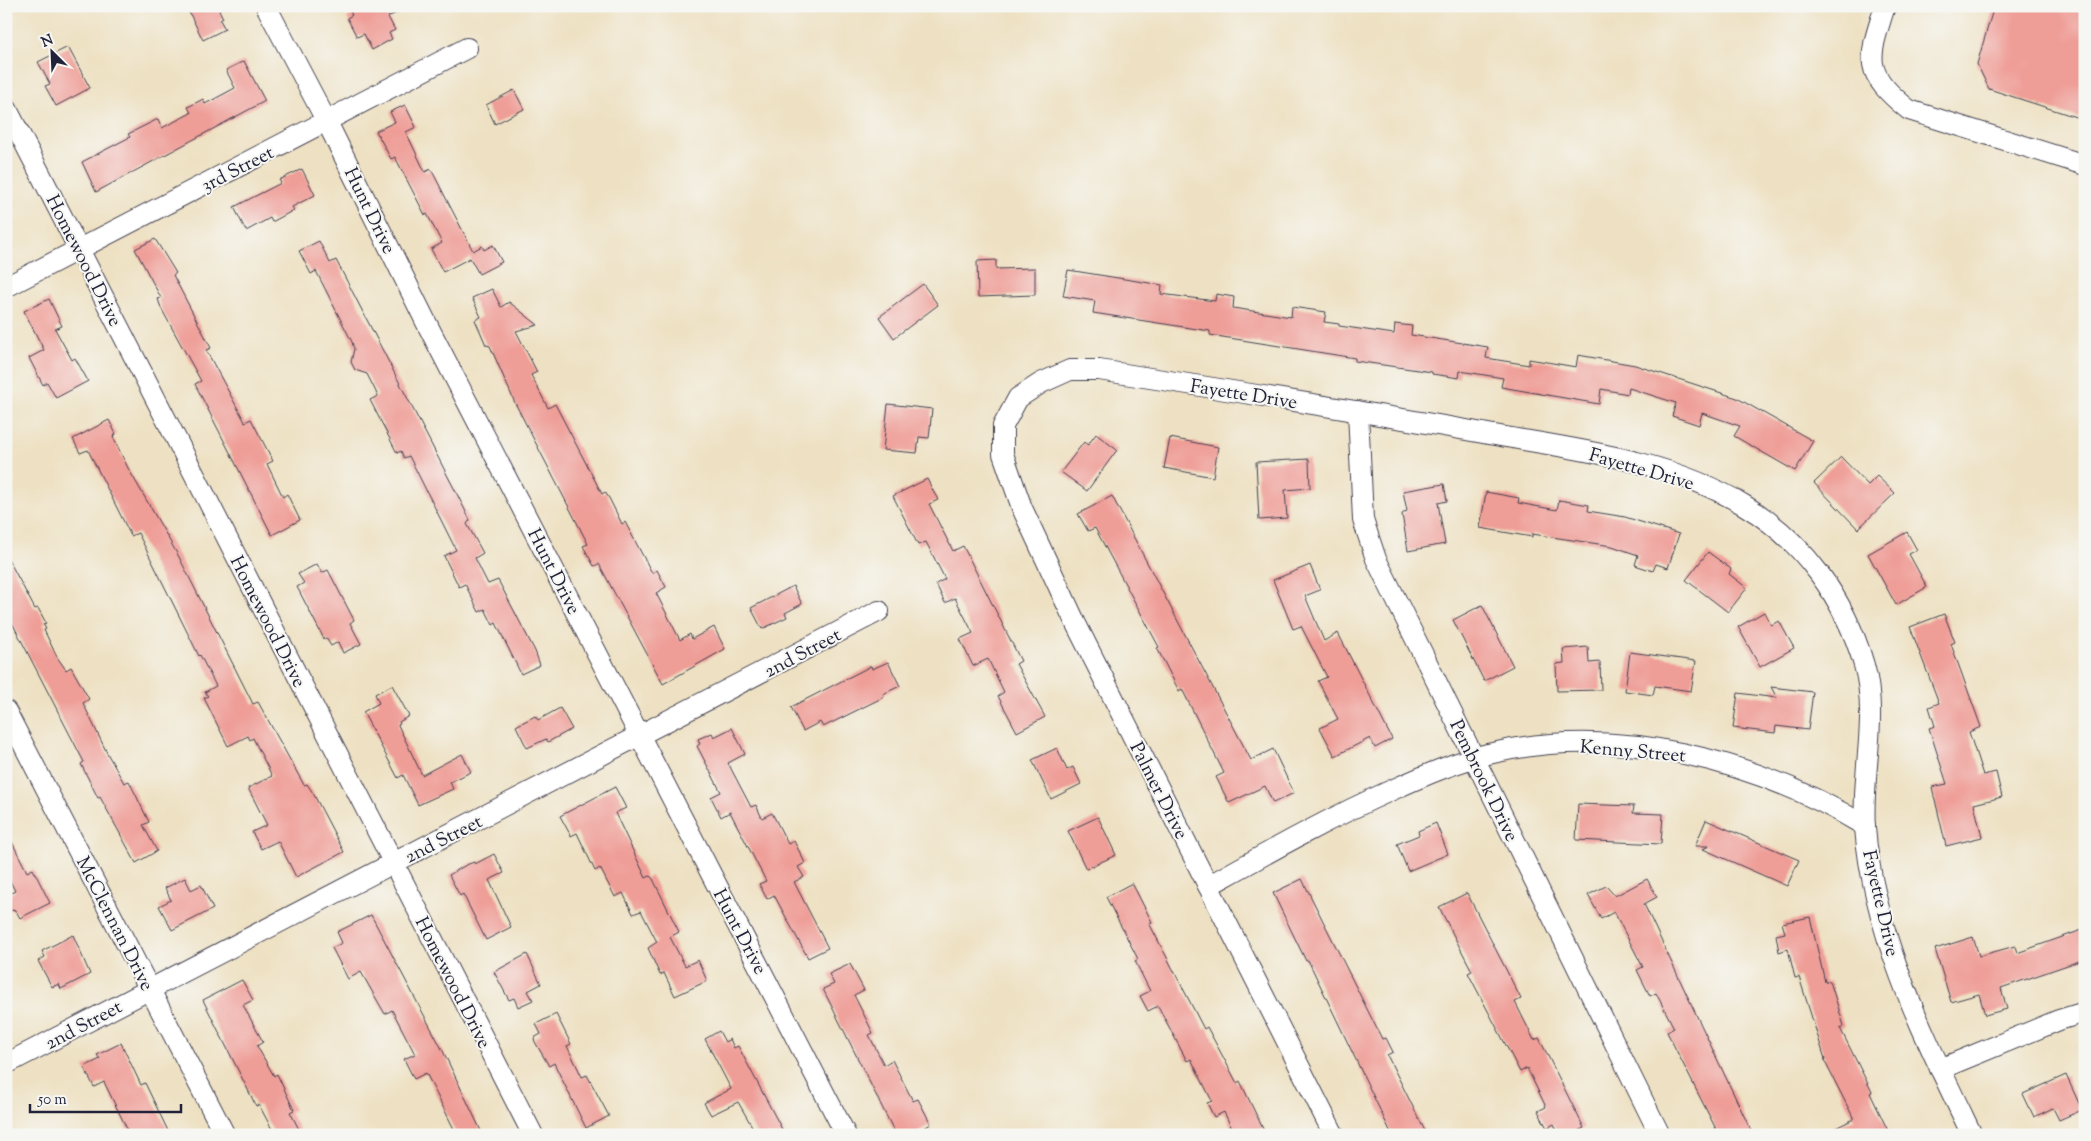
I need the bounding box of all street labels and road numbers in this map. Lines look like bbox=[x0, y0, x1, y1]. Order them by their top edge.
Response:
street label: 3rd Street bbox=[197, 140, 280, 200]
street label: Hunt Drive bbox=[336, 163, 401, 259]
street label: Homewood Drive bbox=[38, 191, 128, 332]
street label: Fayette Drive bbox=[1188, 374, 1299, 417]
street label: Fayette Drive bbox=[1586, 443, 1697, 498]
street label: Hunt Drive bbox=[520, 524, 586, 620]
street label: Homewood Drive bbox=[222, 552, 312, 693]
street label: 2nd Street bbox=[760, 622, 847, 686]
street label: Pembrook Drive bbox=[1442, 716, 1524, 847]
street label: Kenny Street bbox=[1579, 734, 1687, 771]
street label: Palmer Drive bbox=[1122, 738, 1194, 845]
street label: 2nd Street bbox=[401, 809, 488, 871]
street label: Fayette Drive bbox=[1854, 848, 1905, 959]
street label: McClennan Drive bbox=[68, 852, 159, 996]
street label: Hunt Drive bbox=[705, 885, 773, 980]
street label: Homewood Drive bbox=[407, 913, 497, 1054]
street label: 2nd Street bbox=[41, 994, 128, 1058]

